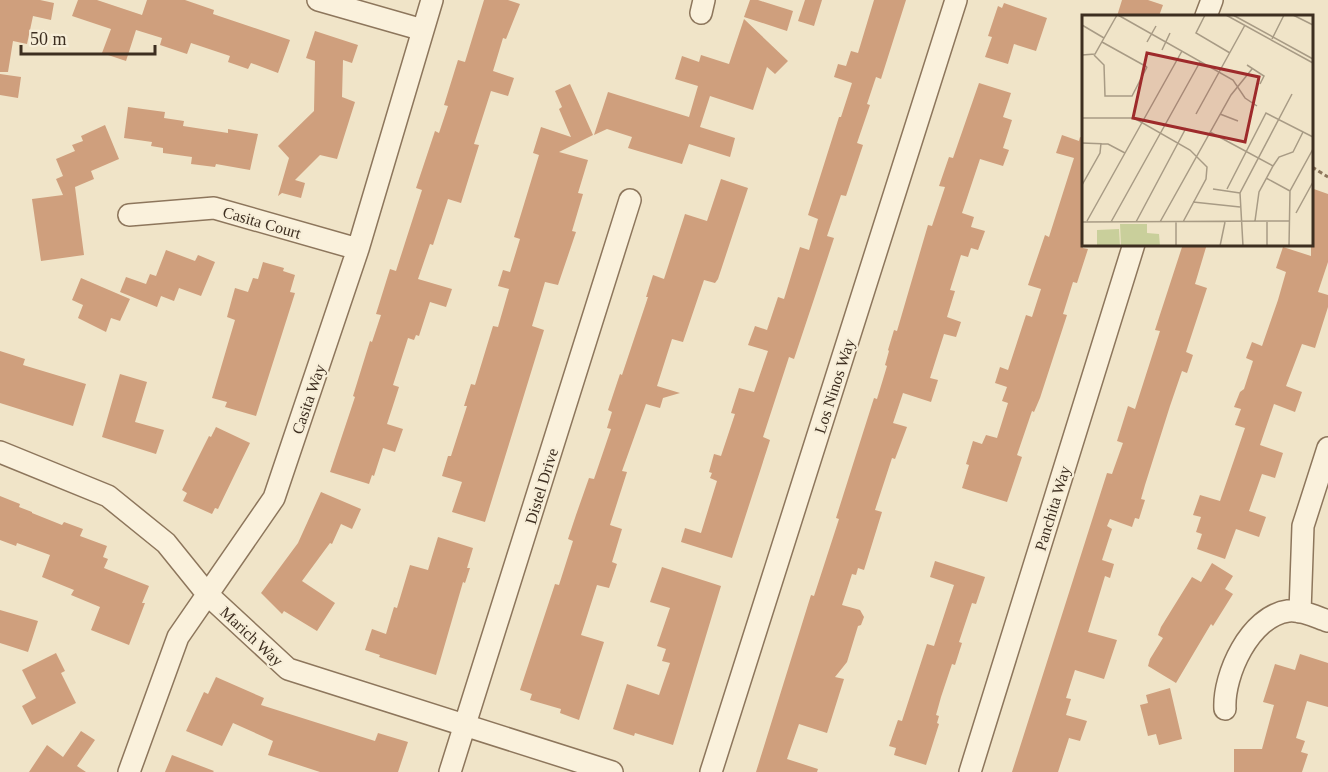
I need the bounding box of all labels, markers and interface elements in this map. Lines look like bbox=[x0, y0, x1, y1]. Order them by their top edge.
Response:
inset map bbox=[1082, 15, 1313, 246]
scale bar bbox=[21, 18, 154, 56]
text: 50 m bbox=[30, 29, 67, 49]
street label: Casita Court bbox=[221, 203, 303, 242]
street label: Los Ninos Way bbox=[811, 337, 859, 436]
street label: Casita Way bbox=[289, 362, 329, 437]
street label: Distel Drive bbox=[522, 446, 561, 526]
street label: Panchita Way bbox=[1032, 464, 1074, 553]
street label: Marich Way bbox=[216, 603, 286, 670]

